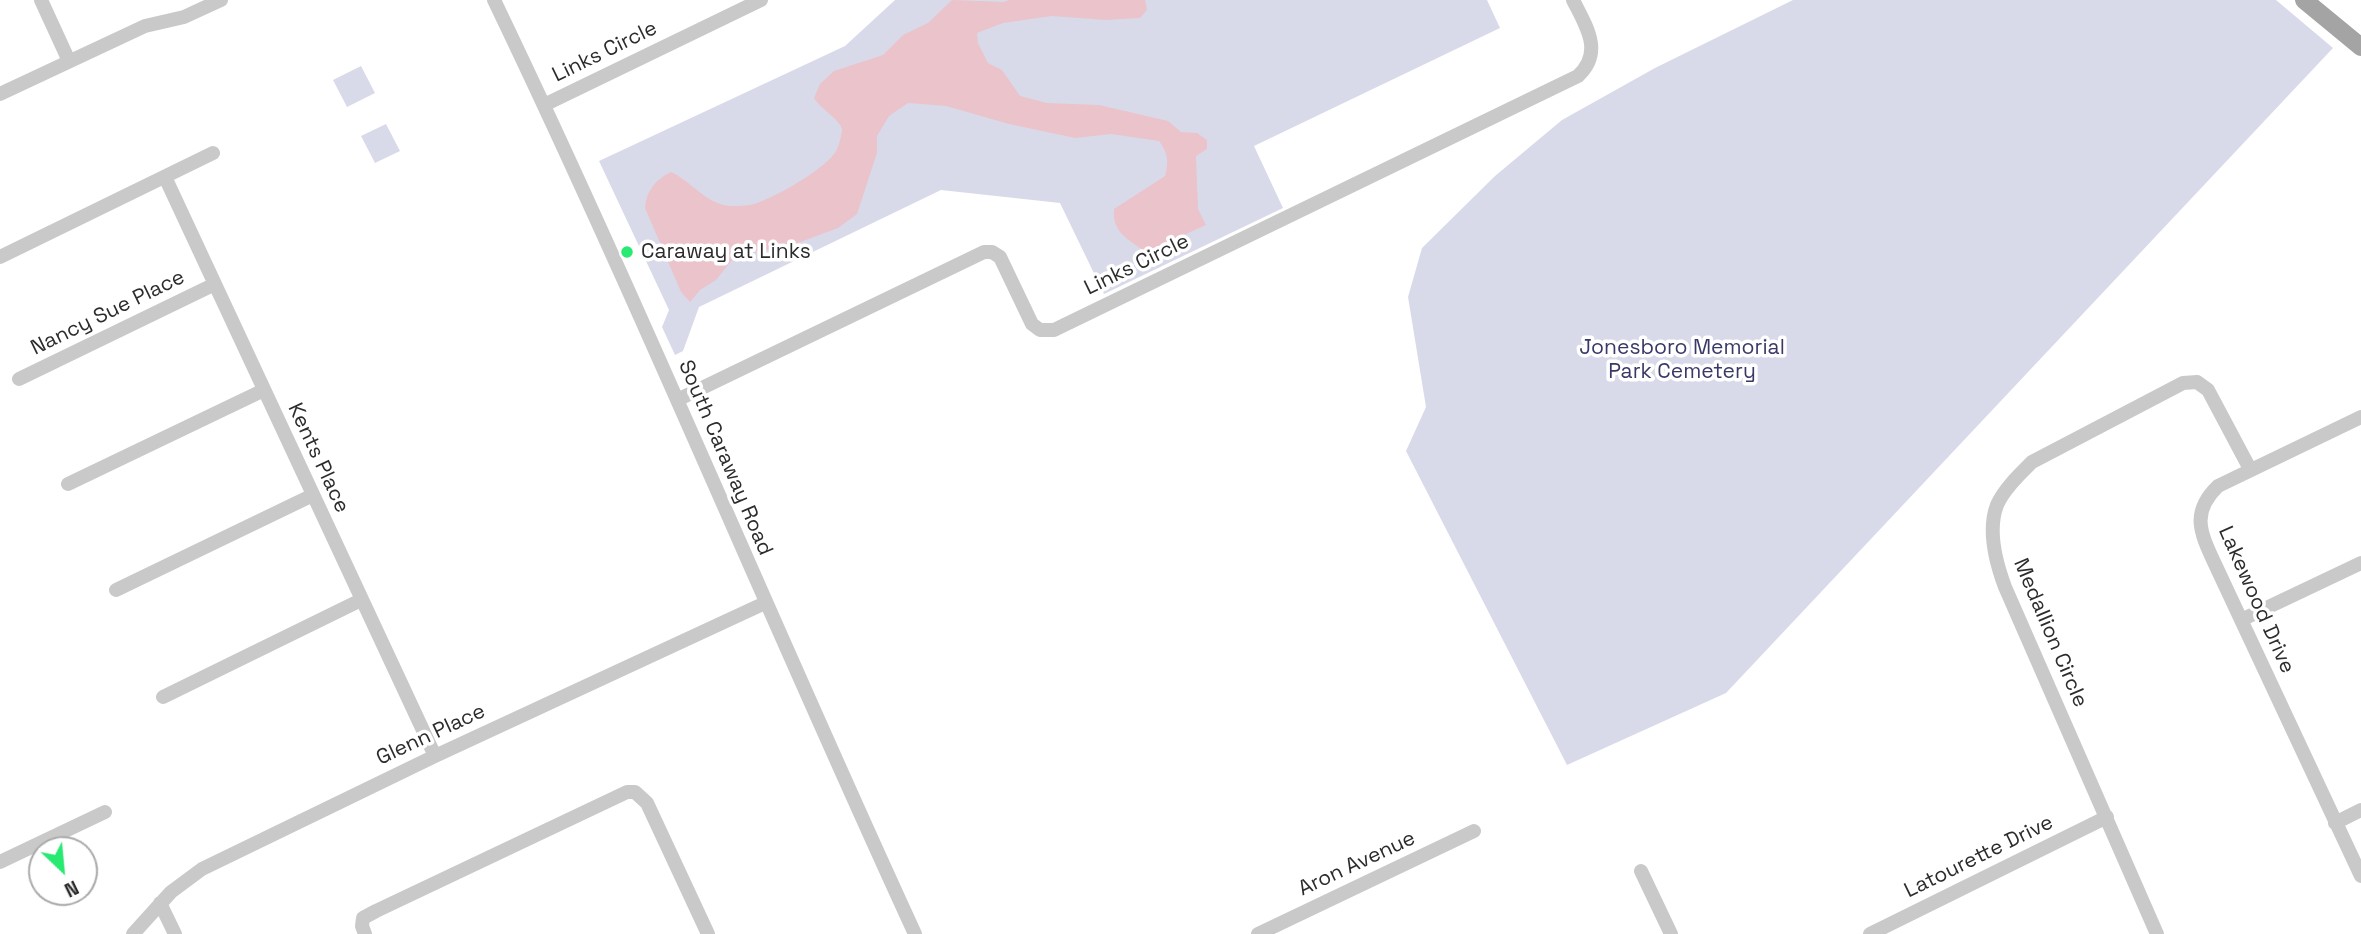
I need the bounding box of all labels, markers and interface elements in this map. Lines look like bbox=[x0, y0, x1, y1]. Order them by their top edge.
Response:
street label: Links Circle bbox=[549, 16, 661, 88]
street label: Links Circle bbox=[1081, 229, 1193, 301]
place label: Caraway at Links bbox=[641, 239, 811, 265]
marker: Caraway at Links bbox=[619, 244, 635, 260]
street label: Nancy Sue Place bbox=[27, 265, 189, 361]
park label: Jonesboro Memorial Park Cemetery bbox=[1579, 335, 1785, 385]
street label: South Caraway Road bbox=[672, 356, 778, 560]
street label: Kents Place bbox=[282, 399, 354, 517]
street label: Lakewood Drive bbox=[2212, 523, 2300, 677]
street label: Medallion Circle bbox=[2007, 555, 2093, 711]
street label: Glenn Place bbox=[373, 699, 489, 771]
street label: Latourette Drive bbox=[1900, 810, 2058, 904]
street label: Aron Avenue bbox=[1294, 826, 1420, 902]
north arrow bbox=[28, 836, 98, 906]
text: N bbox=[60, 874, 83, 903]

